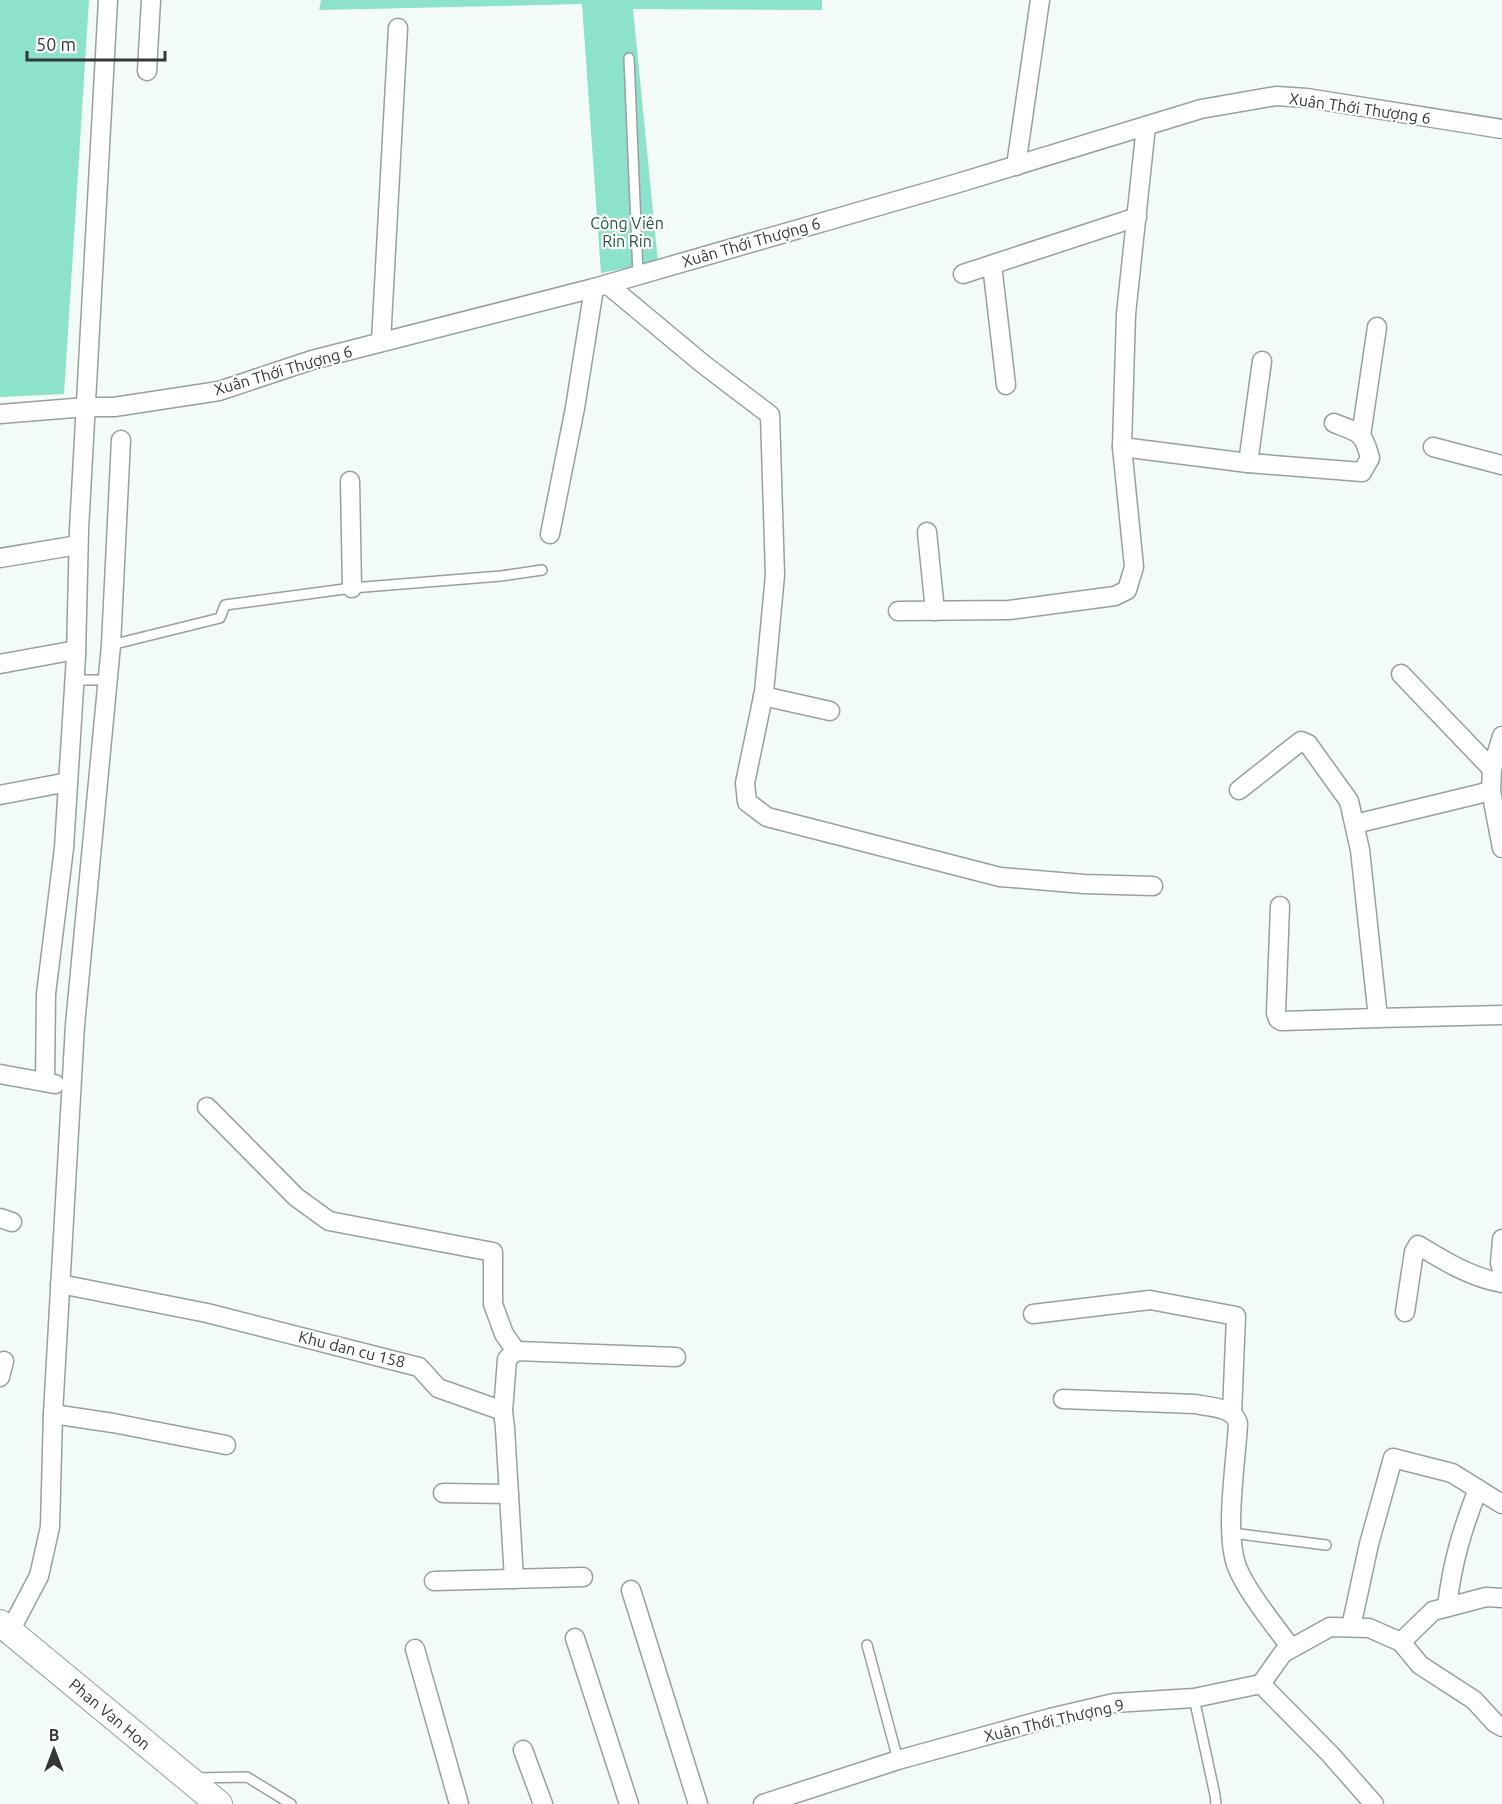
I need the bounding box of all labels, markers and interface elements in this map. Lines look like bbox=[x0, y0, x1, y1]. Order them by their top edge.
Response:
scale bar bbox=[27, 24, 165, 62]
text: 50 m bbox=[36, 34, 76, 54]
street label: Xuân Thới Thượng 6 bbox=[1288, 89, 1432, 127]
park label: Công Viên Rin Rin bbox=[590, 214, 664, 250]
street label: Xuân Thới Thượng 6 bbox=[680, 214, 822, 270]
street label: Xuân Thới Thượng 6 bbox=[212, 342, 354, 398]
street label: Khu dan cu 158 bbox=[297, 1327, 407, 1371]
street label: Phan Van Hon bbox=[66, 1675, 154, 1753]
street label: Xuân Thới Thượng 9 bbox=[982, 1695, 1126, 1745]
north arrow bbox=[24, 1720, 84, 1780]
text: B bbox=[49, 1726, 59, 1744]

